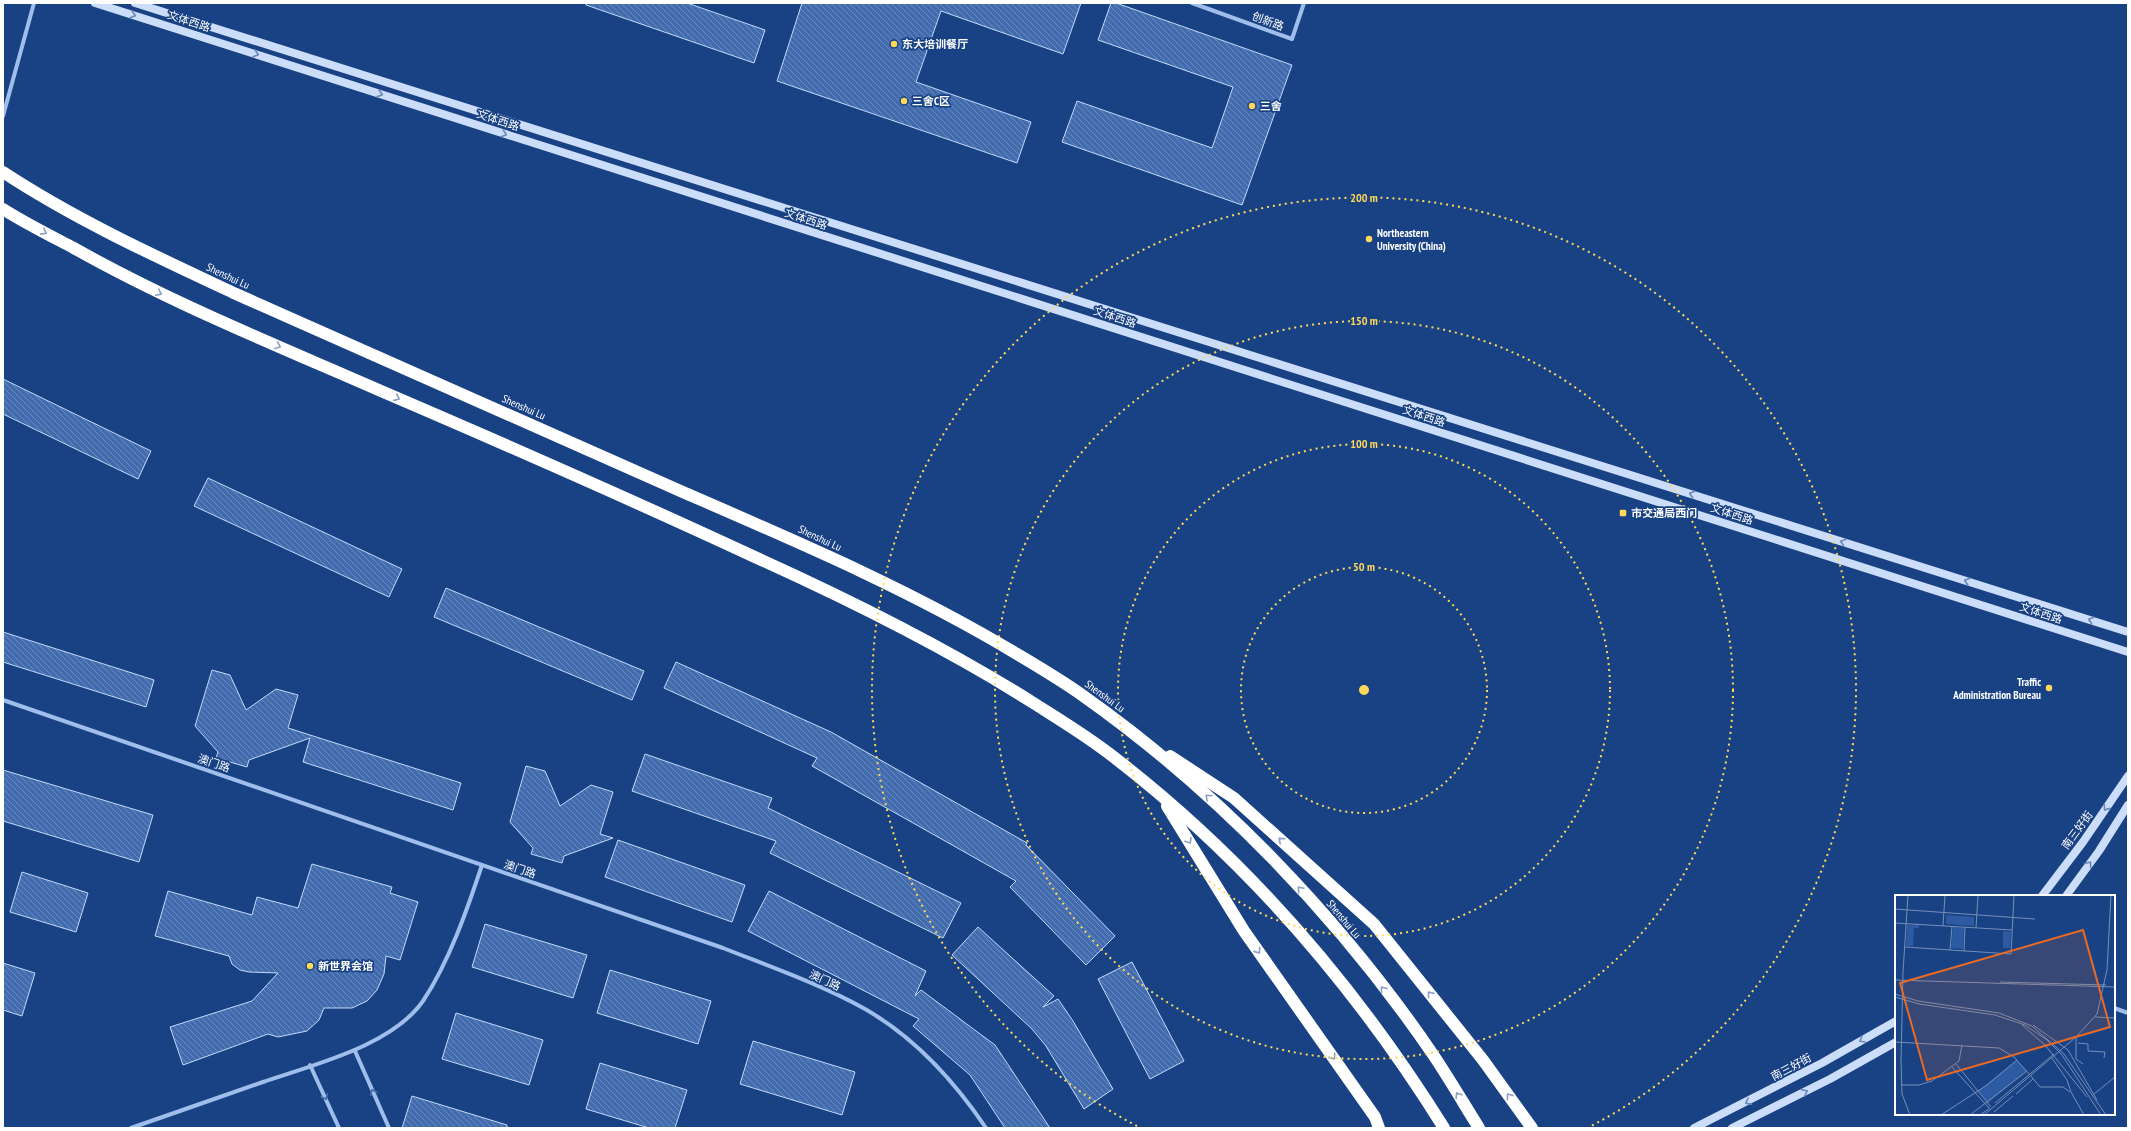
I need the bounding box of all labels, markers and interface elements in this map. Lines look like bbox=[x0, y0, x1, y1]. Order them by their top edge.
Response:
street label: 文体西路 bbox=[166, 8, 212, 34]
street label: 创新路 bbox=[1250, 9, 1286, 33]
one-way arrow bbox=[129, 10, 136, 19]
place label: 东大培训餐厅 bbox=[902, 37, 968, 51]
marker: 东大培训餐厅 bbox=[889, 39, 899, 49]
one-way arrow bbox=[253, 50, 260, 58]
one-way arrow bbox=[377, 89, 384, 98]
place label: 三舍C区 bbox=[912, 94, 950, 108]
marker: 三舍C区 bbox=[899, 96, 909, 106]
place label: 三舍 bbox=[1260, 99, 1282, 113]
marker: 三舍 bbox=[1247, 101, 1257, 111]
street label: 文体西路 bbox=[475, 107, 521, 133]
one-way arrow bbox=[500, 129, 507, 137]
text: 200 m bbox=[1350, 190, 1378, 205]
street label: 文体西路 bbox=[783, 206, 829, 232]
place label: Northeastern University (China) bbox=[1377, 226, 1446, 253]
one-way arrow bbox=[40, 228, 47, 235]
marker: Northeastern University (China) bbox=[1364, 234, 1374, 244]
street label: Shenshui Lu bbox=[204, 260, 252, 292]
one-way arrow bbox=[155, 288, 162, 296]
street label: 文体西路 bbox=[1092, 304, 1138, 330]
text: 150 m bbox=[1350, 313, 1378, 328]
one-way arrow bbox=[273, 341, 281, 349]
street label: Shenshui Lu bbox=[500, 391, 548, 423]
one-way arrow bbox=[393, 393, 400, 401]
street label: 文体西路 bbox=[1401, 403, 1447, 429]
text: 100 m bbox=[1350, 436, 1378, 451]
one-way arrow bbox=[1689, 490, 1696, 499]
street label: 文体西路 bbox=[1709, 501, 1755, 527]
place label: 市交通局西门 bbox=[1631, 506, 1697, 520]
marker: 市交通局西门 bbox=[1618, 508, 1628, 518]
street label: Shenshui Lu bbox=[796, 522, 844, 554]
one-way arrow bbox=[1840, 538, 1847, 547]
text: 50 m bbox=[1353, 559, 1375, 574]
one-way arrow bbox=[1964, 577, 1971, 586]
street label: 文体西路 bbox=[2018, 600, 2064, 626]
one-way arrow bbox=[2087, 616, 2094, 625]
place label: Traffic Administration Bureau bbox=[1952, 675, 2041, 702]
street label: Shenshui Lu bbox=[1082, 677, 1128, 715]
centre of rings bbox=[1357, 683, 1371, 697]
marker: Traffic Administration Bureau bbox=[2044, 683, 2054, 693]
street label: 澳门路 bbox=[196, 751, 232, 775]
one-way arrow bbox=[1205, 795, 1213, 802]
one-way arrow bbox=[2104, 804, 2111, 811]
street label: 南三好街 bbox=[2058, 808, 2096, 852]
one-way arrow bbox=[1184, 837, 1191, 844]
one-way arrow bbox=[1279, 838, 1286, 845]
street label: 澳门路 bbox=[502, 857, 538, 881]
one-way arrow bbox=[2084, 862, 2091, 869]
one-way arrow bbox=[1298, 886, 1305, 894]
inset map bbox=[1895, 895, 2115, 1115]
street label: Shenshui Lu bbox=[1324, 897, 1364, 941]
one-way arrow bbox=[1253, 947, 1261, 954]
place label: 新世界会馆 bbox=[318, 959, 373, 973]
marker: 新世界会馆 bbox=[305, 961, 315, 971]
street label: 澳门路 bbox=[807, 967, 843, 993]
one-way arrow bbox=[1381, 986, 1388, 993]
one-way arrow bbox=[1427, 991, 1434, 998]
one-way arrow bbox=[1859, 1036, 1866, 1043]
street label: 南三好街 bbox=[1768, 1050, 1814, 1084]
one-way arrow bbox=[1328, 1053, 1336, 1060]
one-way arrow bbox=[370, 1089, 378, 1097]
one-way arrow bbox=[1801, 1089, 1808, 1097]
one-way arrow bbox=[320, 1092, 328, 1100]
one-way arrow bbox=[1455, 1092, 1463, 1099]
one-way arrow bbox=[1507, 1094, 1514, 1101]
one-way arrow bbox=[1745, 1097, 1752, 1105]

